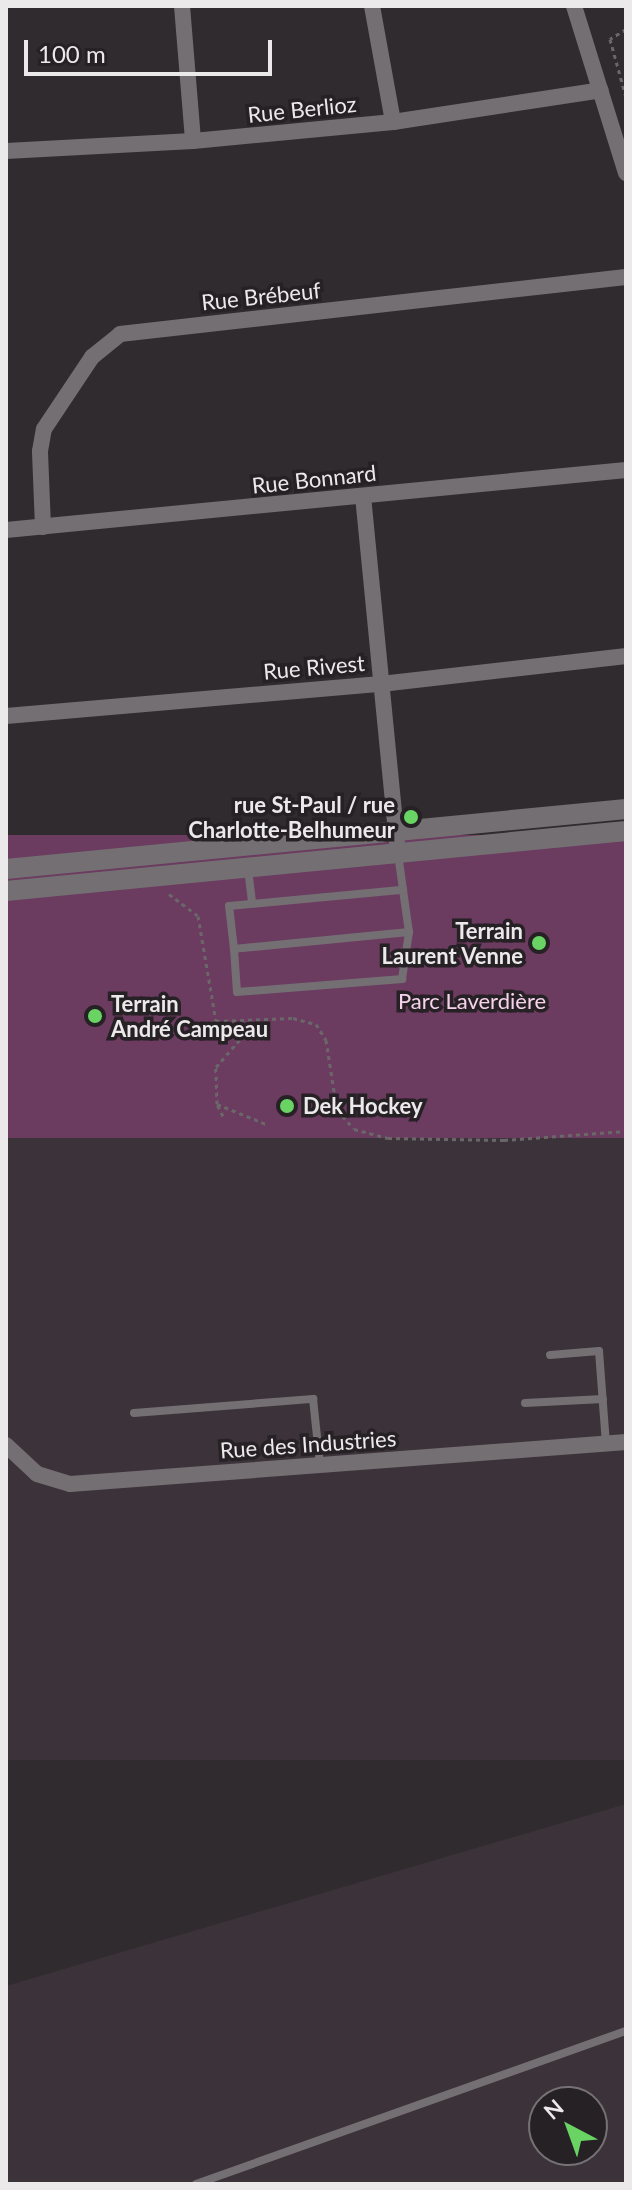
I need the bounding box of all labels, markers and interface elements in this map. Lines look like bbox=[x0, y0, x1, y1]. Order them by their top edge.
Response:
scale bar bbox=[28, 24, 276, 74]
text: 100 m bbox=[38, 39, 106, 68]
street label: Rue Berlioz bbox=[246, 90, 358, 128]
street label: Rue Brébeuf bbox=[200, 277, 322, 315]
street label: Rue Bonnard bbox=[251, 459, 377, 499]
street label: Rue Rivest bbox=[262, 649, 366, 685]
place label: rue St-Paul / rue Charlotte-Belhumeur bbox=[188, 791, 395, 842]
marker: rue St-Paul / rue Charlotte-Belhumeur bbox=[402, 808, 420, 826]
place label: Terrain Laurent Venne bbox=[381, 917, 523, 968]
marker: Terrain Laurent Venne bbox=[530, 934, 548, 952]
park label: Parc Laverdière bbox=[398, 988, 546, 1014]
place label: Terrain André Campeau bbox=[111, 990, 268, 1042]
marker: Terrain André Campeau bbox=[86, 1007, 104, 1025]
place label: Dek Hockey bbox=[303, 1093, 423, 1119]
marker: Dek Hockey bbox=[278, 1097, 296, 1115]
street label: Rue des Industries bbox=[219, 1425, 397, 1463]
north arrow bbox=[528, 2086, 608, 2166]
text: N bbox=[538, 2093, 568, 2125]

